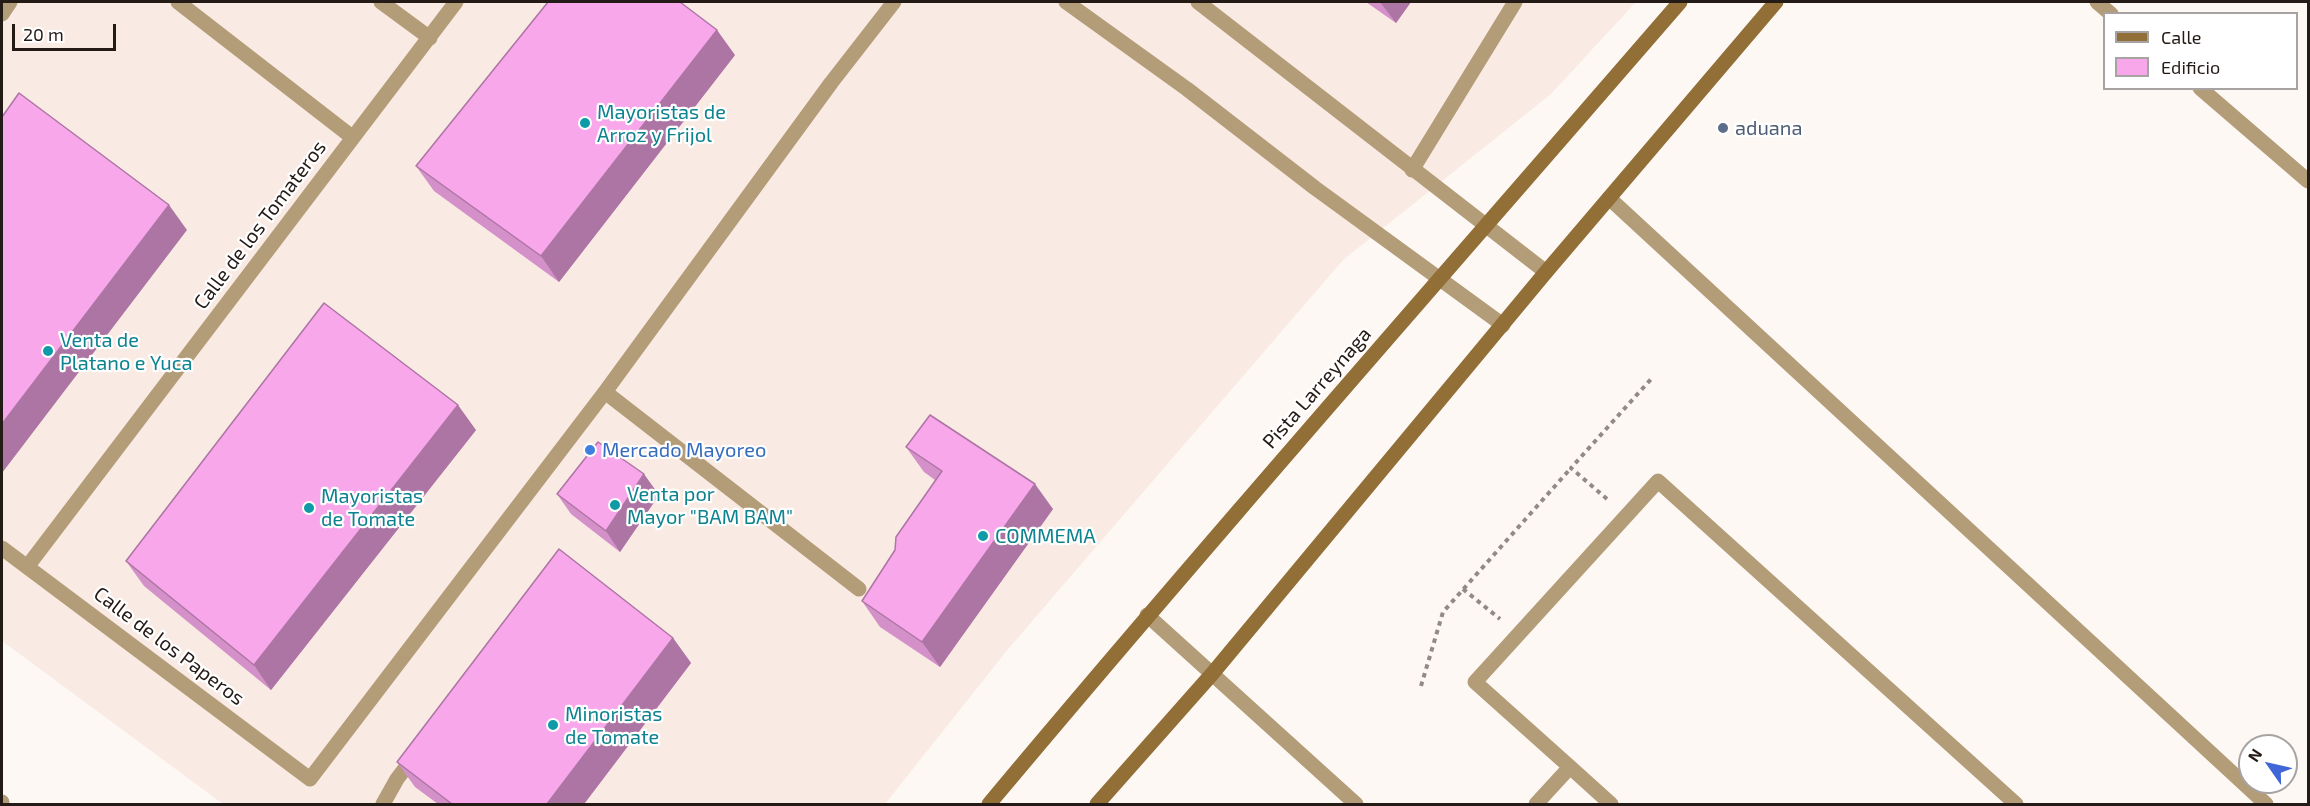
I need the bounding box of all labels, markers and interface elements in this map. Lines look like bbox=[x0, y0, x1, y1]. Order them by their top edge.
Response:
scale bar bbox=[15, 12, 118, 50]
legend bbox=[2103, 12, 2298, 90]
text: 20 m bbox=[23, 23, 64, 45]
text: Calle bbox=[2161, 26, 2202, 48]
text: Edificio bbox=[2161, 56, 2220, 78]
place label: Mayoristas de Arroz y Frijol bbox=[597, 100, 726, 147]
marker: Mayoristas de Arroz y Frijol bbox=[578, 116, 592, 130]
place label: aduana bbox=[1735, 116, 1802, 140]
marker: aduana bbox=[1716, 121, 1730, 135]
street label: Calle de los Tomateros bbox=[189, 136, 331, 314]
street label: Pista Larreynaga bbox=[1258, 322, 1376, 454]
place label: Venta de Platano e Yuca bbox=[60, 328, 192, 375]
marker: Venta de Platano e Yuca bbox=[41, 344, 55, 358]
place label: Mercado Mayoreo bbox=[602, 438, 766, 462]
marker: Mercado Mayoreo bbox=[583, 443, 597, 457]
place label: Venta por Mayor "BAM BAM" bbox=[627, 482, 793, 529]
place label: Mayoristas de Tomate bbox=[321, 484, 423, 531]
marker: Venta por Mayor "BAM BAM" bbox=[608, 498, 622, 512]
marker: Mayoristas de Tomate bbox=[302, 501, 316, 515]
place label: COMMEMA bbox=[995, 524, 1096, 548]
marker: COMMEMA bbox=[976, 529, 990, 543]
street label: Calle de los Paperos bbox=[89, 582, 249, 710]
place label: Minoristas de Tomate bbox=[565, 702, 662, 749]
marker: Minoristas de Tomate bbox=[546, 718, 560, 732]
north arrow bbox=[2238, 734, 2298, 794]
text: N bbox=[2243, 745, 2265, 765]

